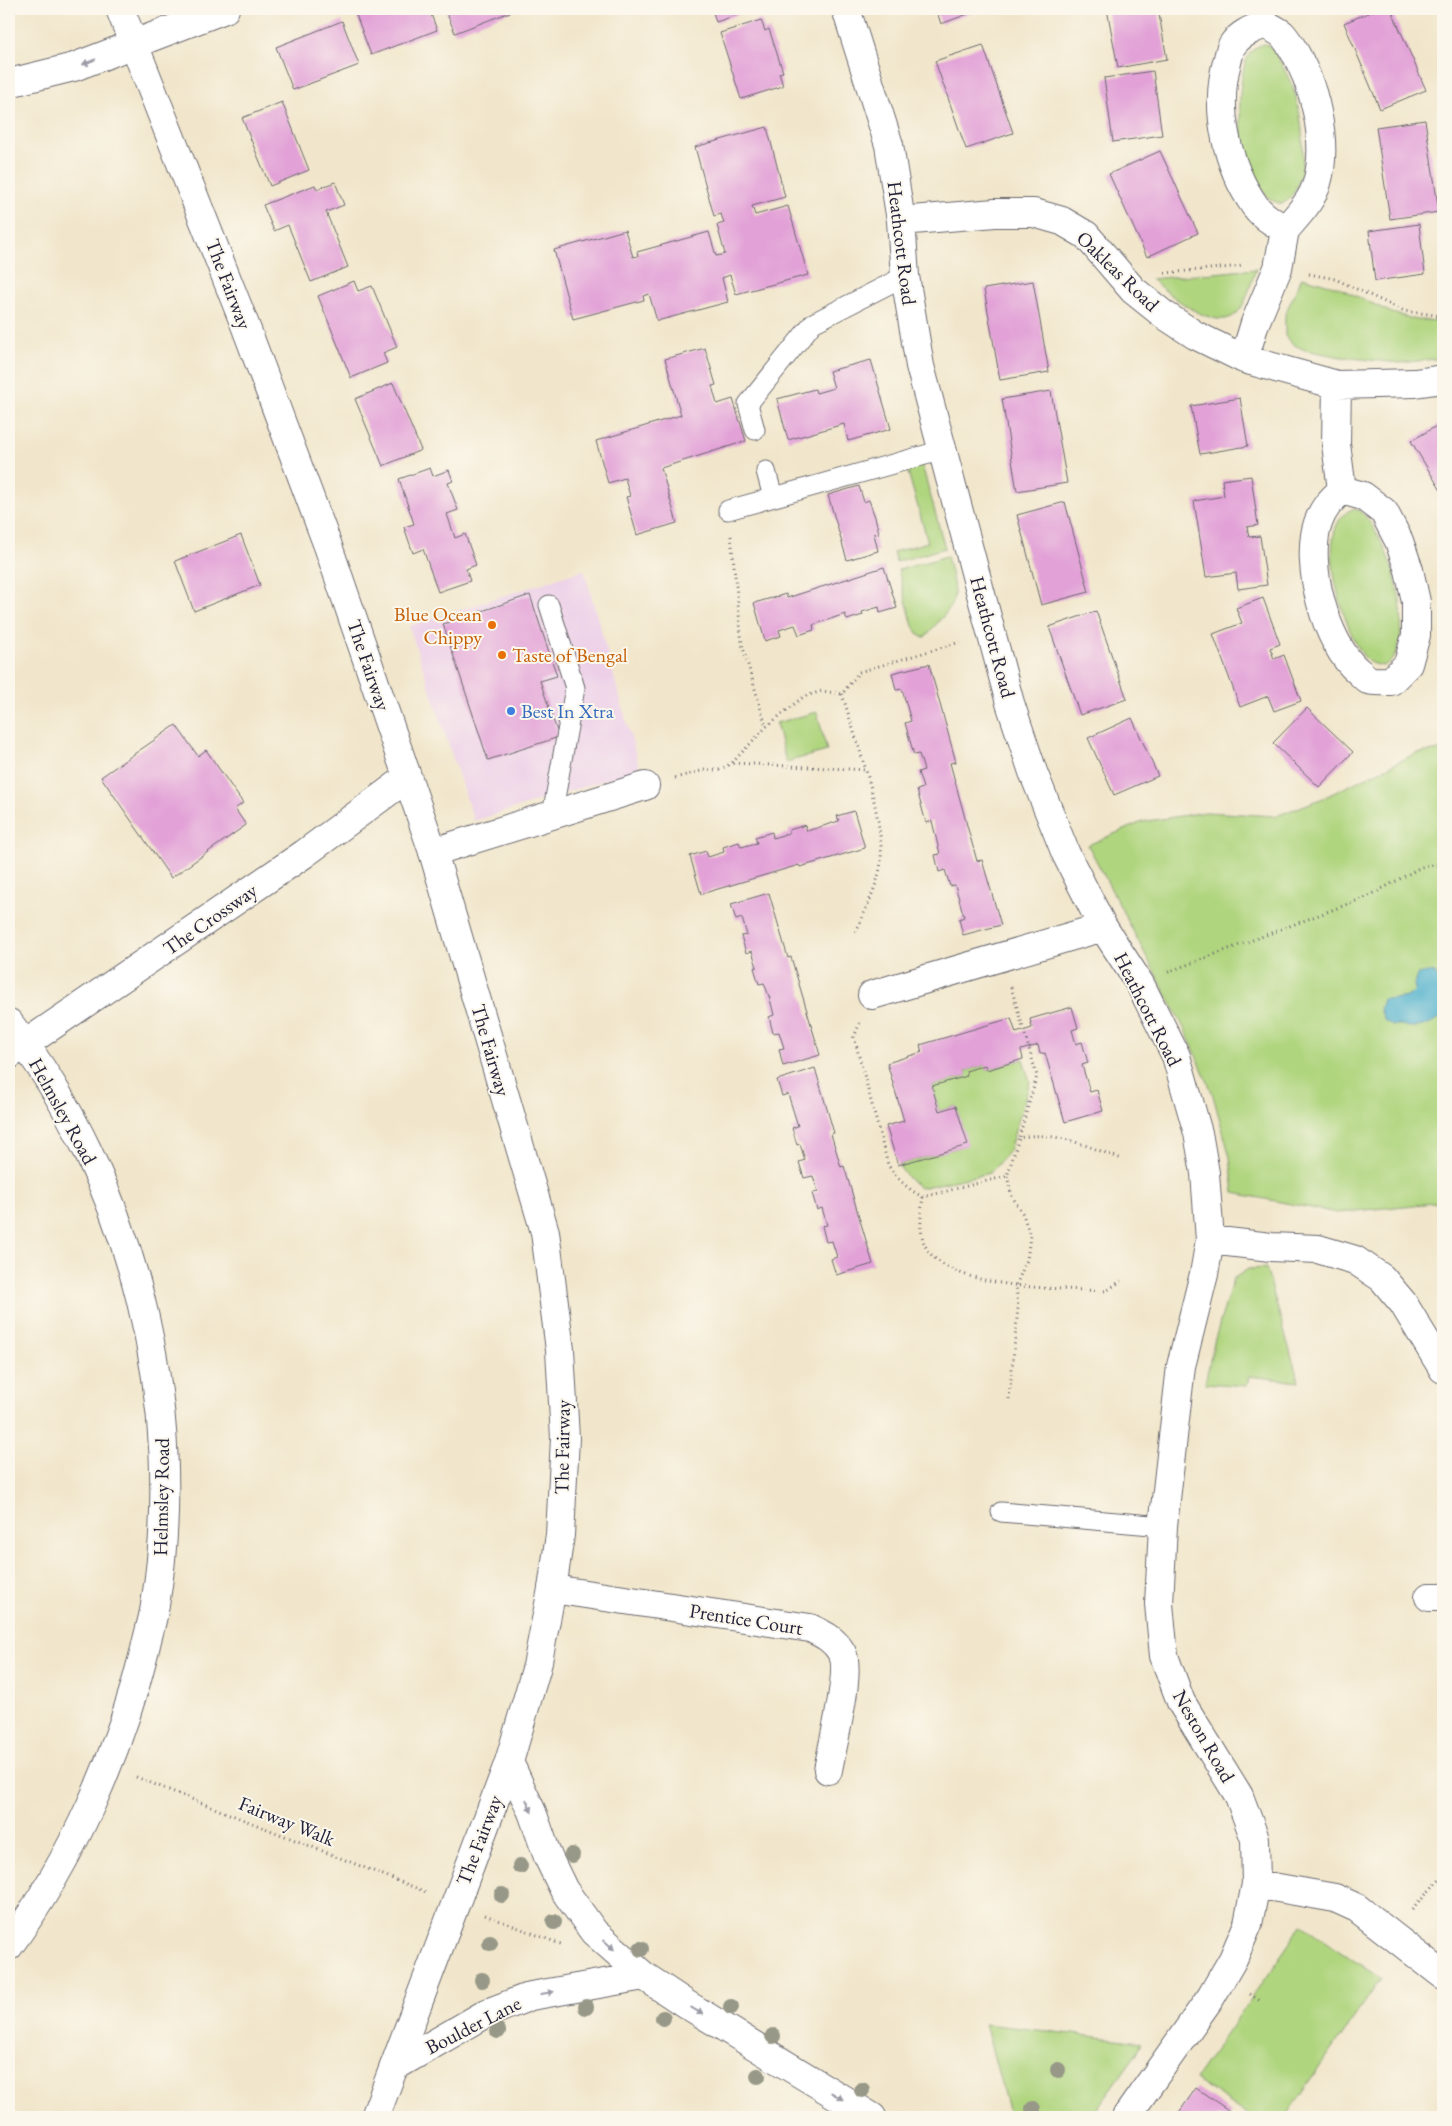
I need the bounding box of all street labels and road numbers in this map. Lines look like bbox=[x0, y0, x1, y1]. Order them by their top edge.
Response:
street label: Heathcott Road bbox=[882, 180, 923, 307]
street label: Oakleas Road bbox=[1071, 225, 1166, 318]
street label: The Fairway bbox=[200, 235, 258, 333]
street label: Heathcott Road bbox=[964, 573, 1022, 701]
street label: The Fairway bbox=[341, 616, 397, 714]
street label: The Crossway bbox=[158, 877, 262, 961]
street label: Heathcott Road bbox=[1108, 948, 1188, 1071]
street label: The Fairway bbox=[465, 1001, 517, 1099]
street label: Helmsley Road bbox=[23, 1053, 103, 1170]
street label: The Fairway bbox=[548, 1399, 576, 1495]
street label: Helmsley Road bbox=[147, 1437, 175, 1556]
street label: Prentice Court bbox=[687, 1597, 805, 1641]
street label: Neston Road bbox=[1167, 1685, 1241, 1788]
street label: Fairway Walk bbox=[235, 1790, 340, 1852]
street label: The Fairway bbox=[450, 1791, 508, 1889]
street label: Boulder Lane bbox=[421, 1990, 525, 2060]

